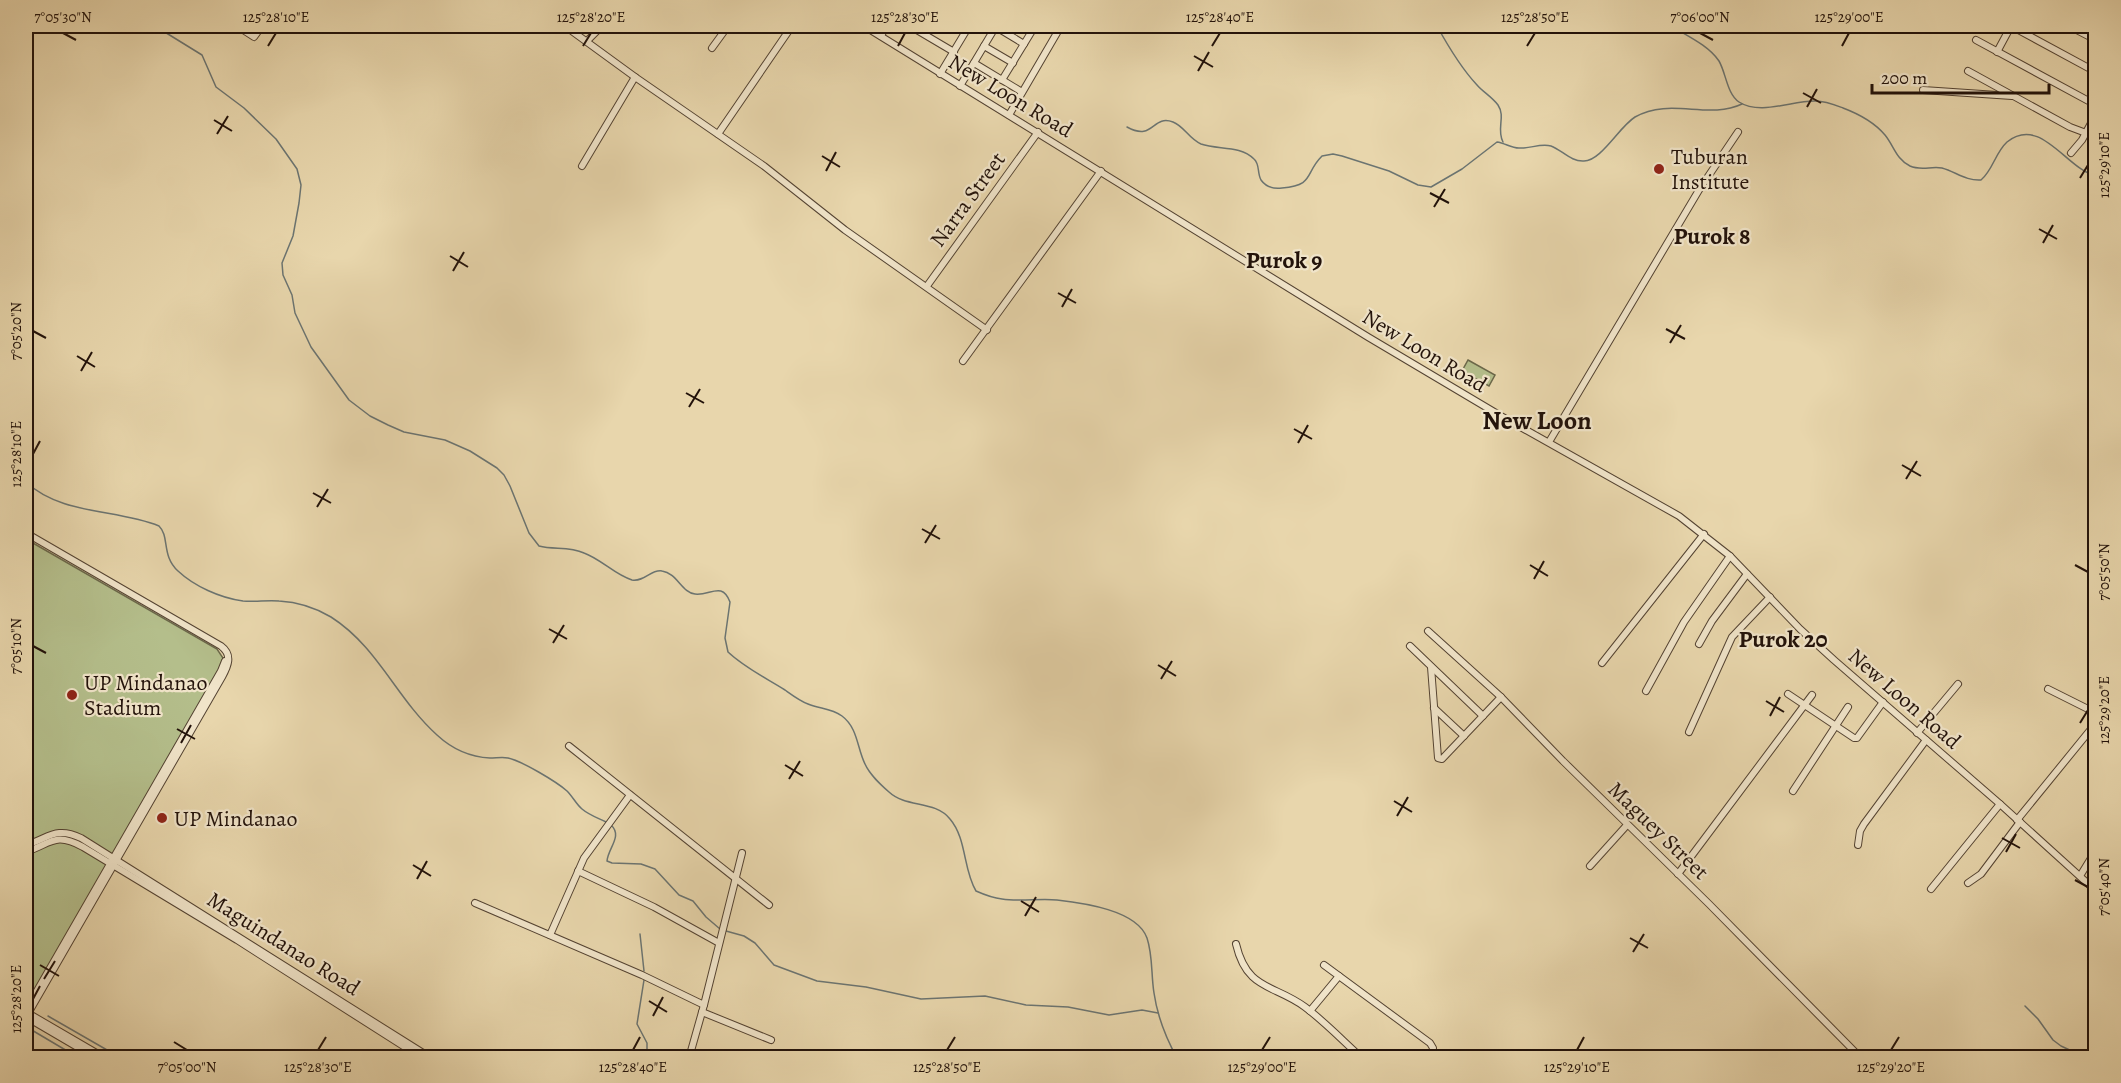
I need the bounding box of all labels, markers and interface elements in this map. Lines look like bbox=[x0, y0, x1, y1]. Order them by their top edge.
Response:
text: 7°05'30"N bbox=[34, 7, 92, 27]
text: 125°28'10"E bbox=[243, 7, 309, 27]
text: 125°28'20"E bbox=[557, 7, 625, 27]
text: 125°28'30"E bbox=[871, 7, 939, 27]
text: 125°28'40"E bbox=[1186, 7, 1254, 27]
text: 125°28'50"E bbox=[1501, 7, 1569, 27]
text: 7°06'00"N bbox=[1670, 7, 1730, 27]
text: 125°29'00"E bbox=[1814, 7, 1884, 27]
street label: New Loon Road bbox=[943, 47, 1079, 145]
scale bar bbox=[1872, 57, 2049, 95]
text: 200 m bbox=[1881, 66, 1927, 90]
text: 125°29'10"E bbox=[2094, 132, 2114, 198]
place label: Tuburan Institute bbox=[1671, 142, 1749, 197]
street label: Narra Street bbox=[923, 146, 1013, 253]
marker: Tuburan Institute bbox=[1652, 162, 1666, 176]
district label: Purok 8 bbox=[1673, 220, 1751, 252]
district label: Purok 9 bbox=[1246, 244, 1322, 276]
text: 7°05'20"N bbox=[6, 302, 26, 360]
street label: New Loon Road bbox=[1357, 302, 1493, 400]
district label: New Loon bbox=[1482, 403, 1592, 438]
text: 125°28'10"E bbox=[6, 421, 26, 487]
text: 7°05'50"N bbox=[2094, 543, 2114, 601]
text: 7°05'10"N bbox=[6, 618, 26, 674]
district label: Purok 20 bbox=[1738, 623, 1828, 655]
street label: New Loon Road bbox=[1842, 641, 1967, 756]
place label: UP Mindanao Stadium bbox=[84, 668, 208, 723]
text: 125°29'20"E bbox=[2094, 676, 2114, 744]
marker: UP Mindanao Stadium bbox=[65, 688, 79, 702]
street label: Maguey Street bbox=[1601, 775, 1715, 887]
place label: UP Mindanao bbox=[174, 804, 298, 834]
marker: UP Mindanao bbox=[155, 811, 169, 825]
text: 7°05'40"N bbox=[2094, 858, 2114, 916]
street label: Maguindanao Road bbox=[201, 885, 366, 1003]
text: 125°28'20"E bbox=[6, 965, 26, 1033]
text: 7°05'00"N bbox=[157, 1057, 217, 1077]
text: 125°28'30"E bbox=[284, 1057, 352, 1077]
text: 125°28'40"E bbox=[599, 1057, 667, 1077]
text: 125°28'50"E bbox=[913, 1057, 981, 1077]
text: 125°29'00"E bbox=[1227, 1057, 1297, 1077]
text: 125°29'10"E bbox=[1544, 1057, 1610, 1077]
text: 125°29'20"E bbox=[1857, 1057, 1925, 1077]

